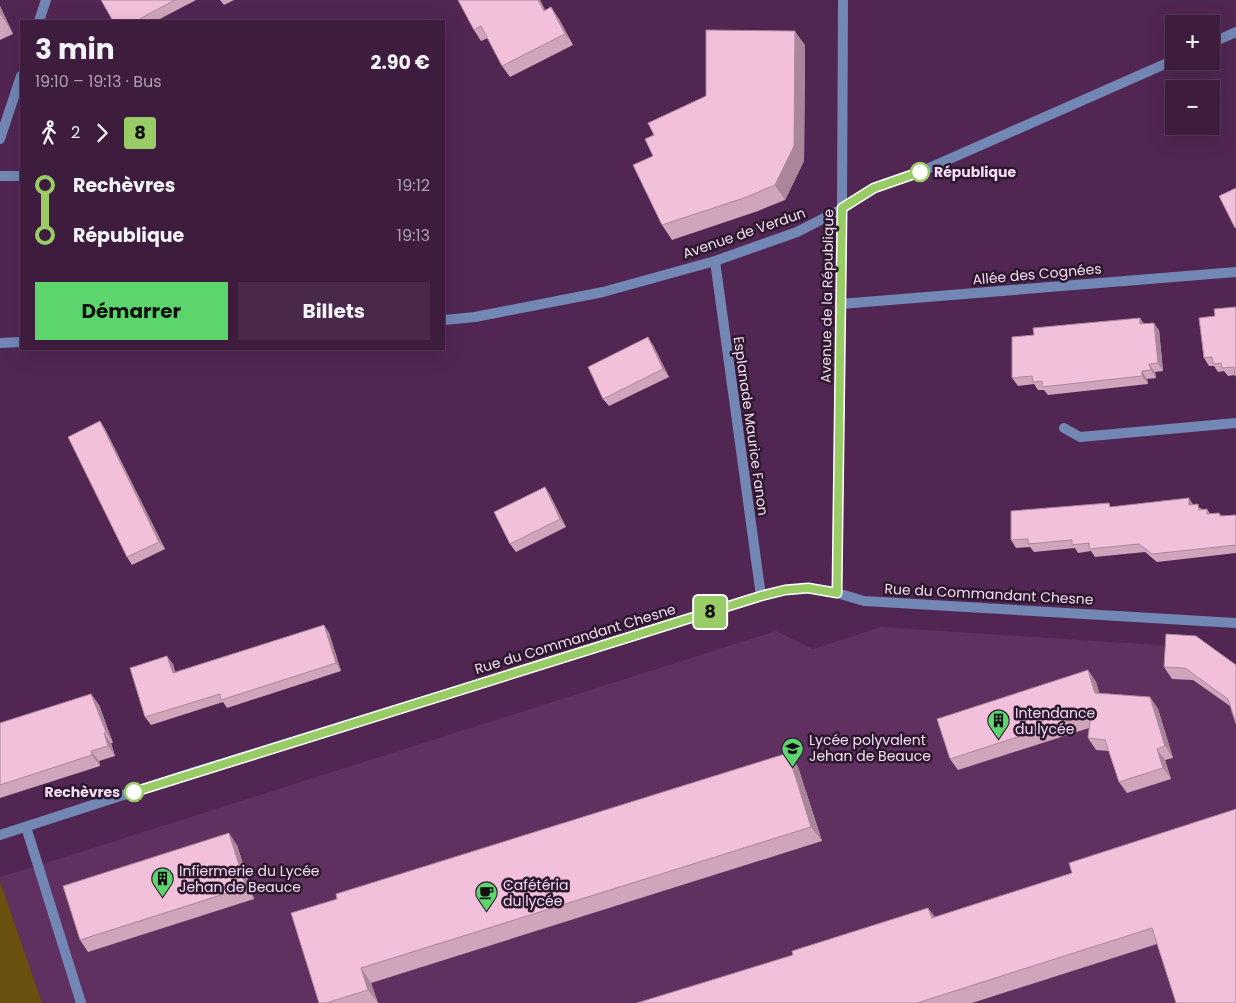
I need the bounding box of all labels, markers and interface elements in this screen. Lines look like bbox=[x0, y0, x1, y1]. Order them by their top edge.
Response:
map controls bbox=[1165, 15, 1220, 135]
button: + bbox=[1165, 15, 1220, 70]
text: 3 min bbox=[35, 30, 115, 69]
text: 2.90 € bbox=[371, 49, 430, 76]
text: 19:10 – 19:13 · Bus bbox=[35, 70, 162, 93]
button: − bbox=[1165, 80, 1220, 135]
icon: walk bbox=[35, 119, 63, 147]
icon: forward bbox=[88, 119, 116, 147]
text: 8 bbox=[134, 120, 146, 145]
text: 2 bbox=[71, 121, 80, 144]
marker: République bbox=[910, 162, 930, 182]
place label: République bbox=[934, 162, 1016, 182]
text: Rechèvres bbox=[73, 172, 175, 199]
text: 19:12 bbox=[397, 174, 430, 197]
street label: Avenue de Verdun bbox=[680, 203, 808, 263]
street label: Avenue de la République bbox=[815, 209, 839, 383]
text: République bbox=[73, 222, 184, 249]
text: 19:13 bbox=[397, 224, 430, 247]
street label: Allée des Cognées bbox=[972, 258, 1102, 290]
button: Démarrer bbox=[35, 282, 228, 340]
button: Billets bbox=[238, 282, 430, 340]
street label: Esplanade Maurice Fanon bbox=[729, 335, 773, 517]
street label: Rue du Commandant Chesne bbox=[884, 579, 1094, 609]
line badge: 8 bbox=[694, 596, 726, 628]
street label: Rue du Commandant Chesne bbox=[472, 599, 678, 679]
text: 8 bbox=[704, 599, 716, 624]
place label: Intendance du lycée bbox=[1015, 703, 1096, 739]
building icon: Intendance du lycée bbox=[987, 709, 1011, 740]
place label: Lycée polyvalent Jehan de Beauce bbox=[809, 730, 931, 766]
school or university icon: Lycée polyvalent Jehan de Beauce bbox=[781, 736, 805, 767]
place label: Rechèvres bbox=[45, 782, 120, 802]
marker: Rechèvres bbox=[124, 782, 144, 802]
place label: Infiermerie du Lycée Jehan de Beauce bbox=[179, 861, 320, 897]
building icon: Infiermerie du Lycée Jehan de Beauce bbox=[151, 867, 175, 898]
place label: Cafétéria du lycée bbox=[503, 875, 568, 911]
cafe icon: Cafétéria du lycée bbox=[475, 881, 499, 912]

